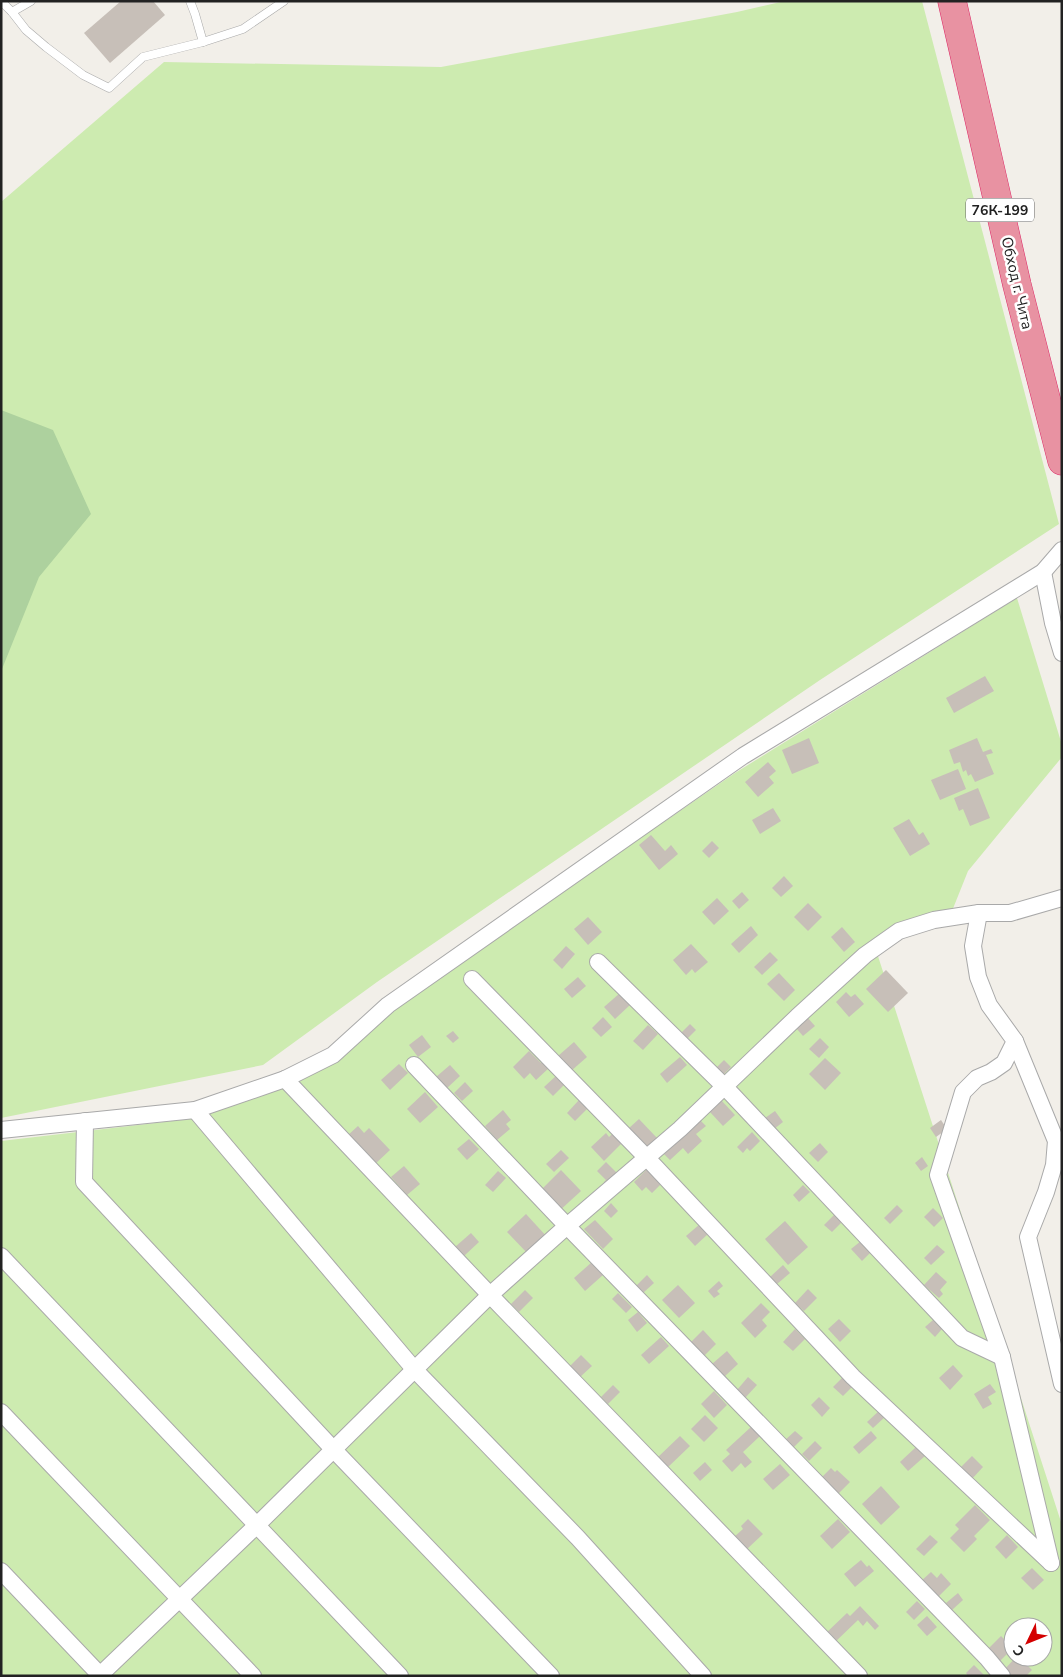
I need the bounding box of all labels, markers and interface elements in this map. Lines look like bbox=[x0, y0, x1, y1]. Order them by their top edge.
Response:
road number: 76К-199 bbox=[966, 198, 1034, 222]
street label: Обход г. Чита bbox=[997, 235, 1037, 331]
north arrow bbox=[1003, 1617, 1053, 1667]
text: С bbox=[1008, 1640, 1029, 1660]

